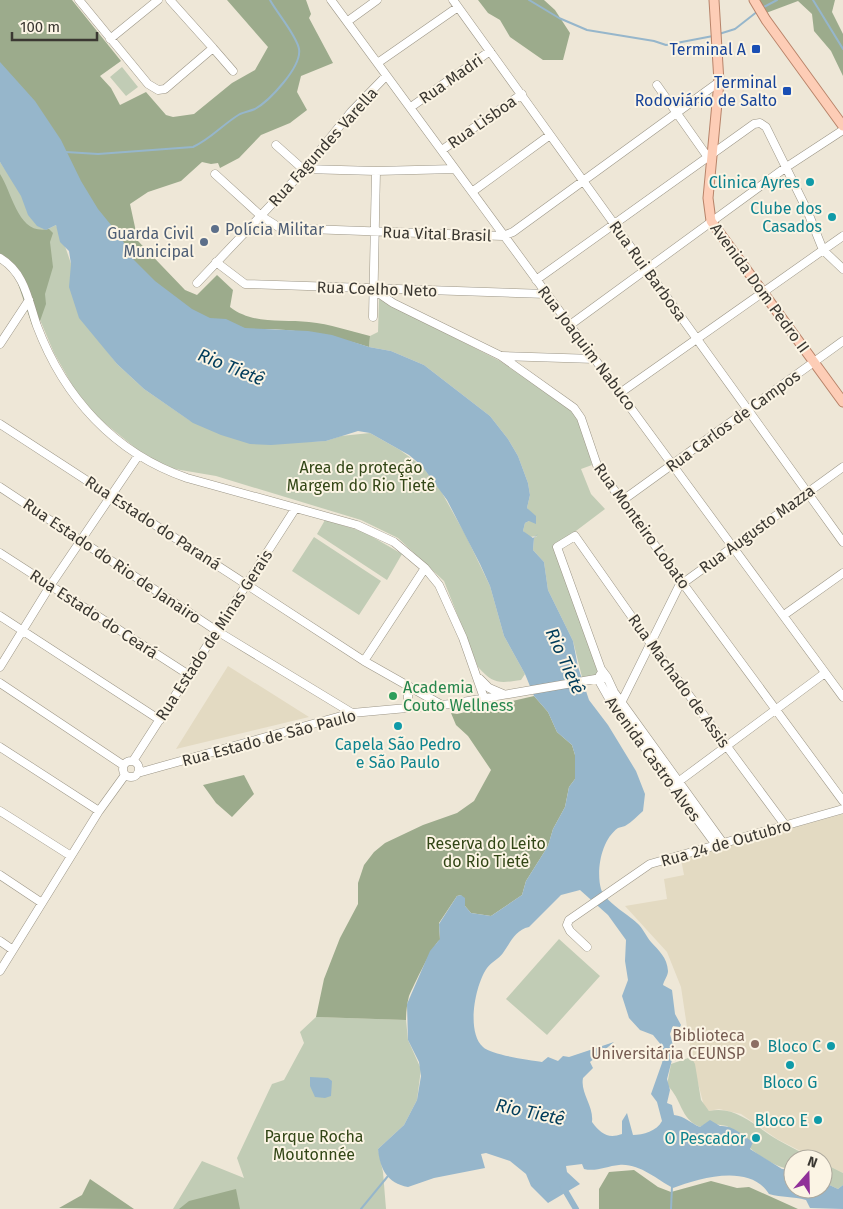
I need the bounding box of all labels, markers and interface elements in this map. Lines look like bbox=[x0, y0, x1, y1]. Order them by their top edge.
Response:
scale bar bbox=[12, 10, 98, 42]
text: 100 m bbox=[20, 18, 60, 36]
place label: Terminal A bbox=[669, 40, 747, 59]
marker: Terminal A bbox=[750, 43, 762, 55]
street label: Rua Madri bbox=[416, 50, 486, 108]
place label: Terminal Rodoviário de Salto bbox=[635, 73, 777, 110]
street label: Rua Fagundes Varella bbox=[265, 84, 381, 210]
marker: Terminal Rodoviário de Salto bbox=[781, 85, 793, 97]
street label: Rua Lisboa bbox=[444, 91, 520, 153]
place label: Clinica Ayres bbox=[709, 173, 800, 192]
marker: Clinica Ayres bbox=[804, 176, 816, 188]
place label: Clube dos Casados bbox=[750, 199, 822, 236]
marker: Clube dos Casados bbox=[826, 211, 838, 223]
street label: Rua Rui Barbosa bbox=[605, 217, 691, 325]
place label: Polícia Militar bbox=[225, 220, 325, 239]
street label: Avenida Dom Pedro II bbox=[707, 220, 813, 356]
marker: Polícia Militar bbox=[209, 223, 221, 235]
street label: Rua Vital Brasil bbox=[382, 223, 492, 245]
place label: Guarda Civil Municipal bbox=[107, 224, 194, 261]
marker: Guarda Civil Municipal bbox=[198, 236, 210, 248]
street label: Rua Coelho Neto bbox=[316, 277, 438, 301]
street label: Rua Joaquim Nabuco bbox=[534, 282, 640, 414]
water label: Rio Tietê bbox=[195, 344, 267, 390]
street label: Rua Carlos de Campos bbox=[662, 366, 804, 476]
park label: Area de proteção Margem do Rio Tietê bbox=[287, 458, 435, 495]
street label: Rua Monteiro Lobato bbox=[590, 459, 694, 593]
street label: Rua Estado do Paraná bbox=[82, 472, 224, 574]
street label: Rua Augusto Mazza bbox=[696, 481, 818, 577]
street label: Rua Estado do Rio de Janairo bbox=[20, 494, 204, 628]
street label: Rua Estado de Minas Gerais bbox=[152, 546, 276, 724]
street label: Rua Estado do Ceará bbox=[26, 566, 162, 662]
street label: Rua Machado de Assis bbox=[624, 611, 734, 751]
water label: Rio Tietê bbox=[541, 625, 589, 697]
place label: Academia Couto Wellness bbox=[403, 678, 513, 715]
marker: Academia Couto Wellness bbox=[387, 690, 399, 702]
street label: Avenida Castro Alves bbox=[601, 693, 705, 825]
street label: Rua Estado de São Paulo bbox=[180, 706, 358, 770]
marker: Capela São Pedro e São Paulo bbox=[392, 720, 404, 732]
place label: Capela São Pedro e São Paulo bbox=[335, 735, 461, 772]
street label: Rua 24 de Outubro bbox=[659, 815, 793, 871]
park label: Reserva do Leito do Rio Tietê bbox=[426, 834, 546, 871]
place label: Biblioteca Universitária CEUNSP bbox=[591, 1026, 745, 1063]
place label: Bloco C bbox=[767, 1037, 821, 1056]
marker: Biblioteca Universitária CEUNSP bbox=[749, 1038, 761, 1050]
marker: Bloco C bbox=[825, 1040, 837, 1052]
marker: Bloco G bbox=[784, 1059, 796, 1071]
place label: Bloco G bbox=[763, 1073, 817, 1092]
water label: Rio Tietê bbox=[494, 1094, 566, 1130]
place label: Bloco E bbox=[755, 1111, 808, 1130]
marker: Bloco E bbox=[812, 1114, 824, 1126]
park label: Parque Rocha Moutonnée bbox=[264, 1127, 364, 1164]
place label: O Pescador bbox=[664, 1129, 747, 1148]
marker: O Pescador bbox=[750, 1132, 762, 1144]
north arrow bbox=[783, 1149, 833, 1199]
text: N bbox=[805, 1153, 820, 1172]

